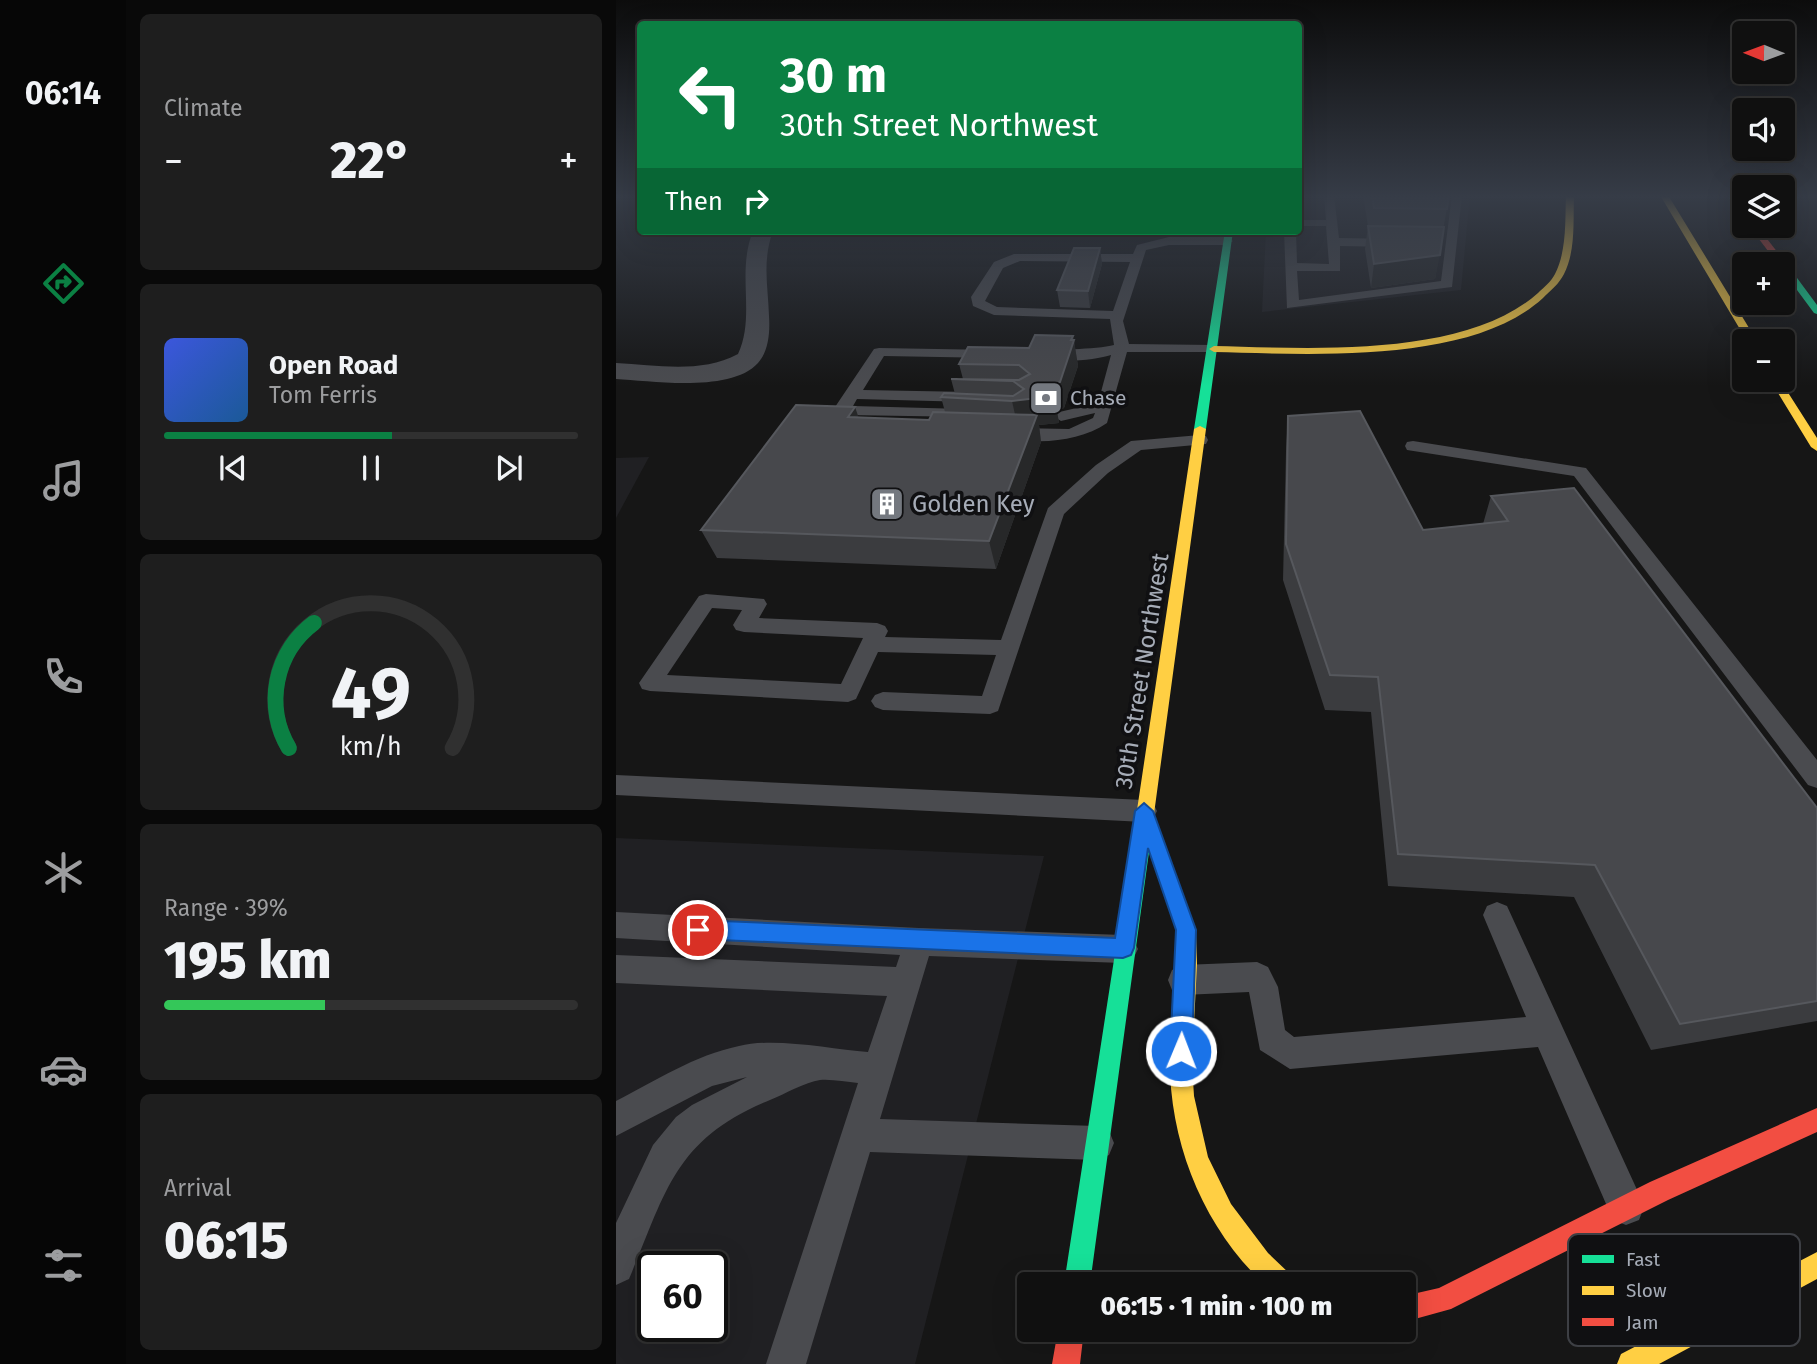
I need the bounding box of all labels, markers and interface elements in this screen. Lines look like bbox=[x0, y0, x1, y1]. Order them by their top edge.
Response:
north arrow bbox=[1732, 21, 1796, 84]
map controls bbox=[1732, 21, 1795, 392]
text: 30 m bbox=[780, 46, 887, 105]
icon: left bbox=[665, 49, 756, 140]
text: 06:14 bbox=[25, 74, 101, 112]
text: Climate bbox=[164, 94, 243, 122]
button: sound bbox=[1732, 98, 1795, 161]
text: 30th Street Northwest bbox=[780, 106, 1098, 144]
text: 22° bbox=[330, 129, 412, 192]
text: − bbox=[164, 138, 183, 184]
text: + bbox=[559, 138, 578, 184]
button: layers bbox=[1732, 175, 1795, 238]
icon: right bbox=[737, 182, 775, 220]
text: Then bbox=[665, 186, 723, 217]
button: + bbox=[1732, 252, 1795, 315]
icon: directions bbox=[39, 259, 88, 308]
button: − bbox=[1732, 329, 1795, 392]
text: Open Road bbox=[269, 350, 398, 381]
bank icon: Chase bbox=[1027, 379, 1065, 417]
text: Tom Ferris bbox=[269, 381, 377, 409]
place label: Chase bbox=[1070, 385, 1126, 411]
icon: previous bbox=[214, 449, 252, 487]
icon: pause bbox=[352, 449, 390, 487]
icon: next bbox=[490, 449, 528, 487]
icon: music bbox=[39, 456, 88, 505]
building icon: Golden Key bbox=[868, 485, 906, 523]
place label: Golden Key bbox=[912, 490, 1035, 518]
street label: 30th Street Northwest bbox=[1110, 551, 1175, 791]
text: 49 bbox=[331, 650, 411, 737]
icon: phone bbox=[39, 652, 88, 701]
text: km/h bbox=[340, 732, 402, 762]
icon: climate bbox=[39, 848, 88, 897]
text: Range · 39% bbox=[164, 894, 288, 922]
pin bbox=[668, 900, 728, 960]
icon: arrive bbox=[679, 911, 717, 949]
text: 195 km bbox=[164, 929, 332, 992]
position arrow bbox=[1144, 1014, 1218, 1088]
icon: car bbox=[39, 1045, 88, 1094]
text: Arrival bbox=[164, 1174, 231, 1202]
text: 06:15 bbox=[164, 1209, 289, 1272]
legend bbox=[1568, 1234, 1800, 1346]
icon: filters bbox=[39, 1241, 88, 1290]
text: Fast bbox=[1626, 1248, 1660, 1271]
speed limit sign: 60 bbox=[637, 1251, 728, 1342]
text: Slow bbox=[1626, 1279, 1667, 1302]
text: 06:15 · 1 min · 100 m bbox=[1101, 1291, 1332, 1322]
text: Jam bbox=[1626, 1311, 1658, 1334]

